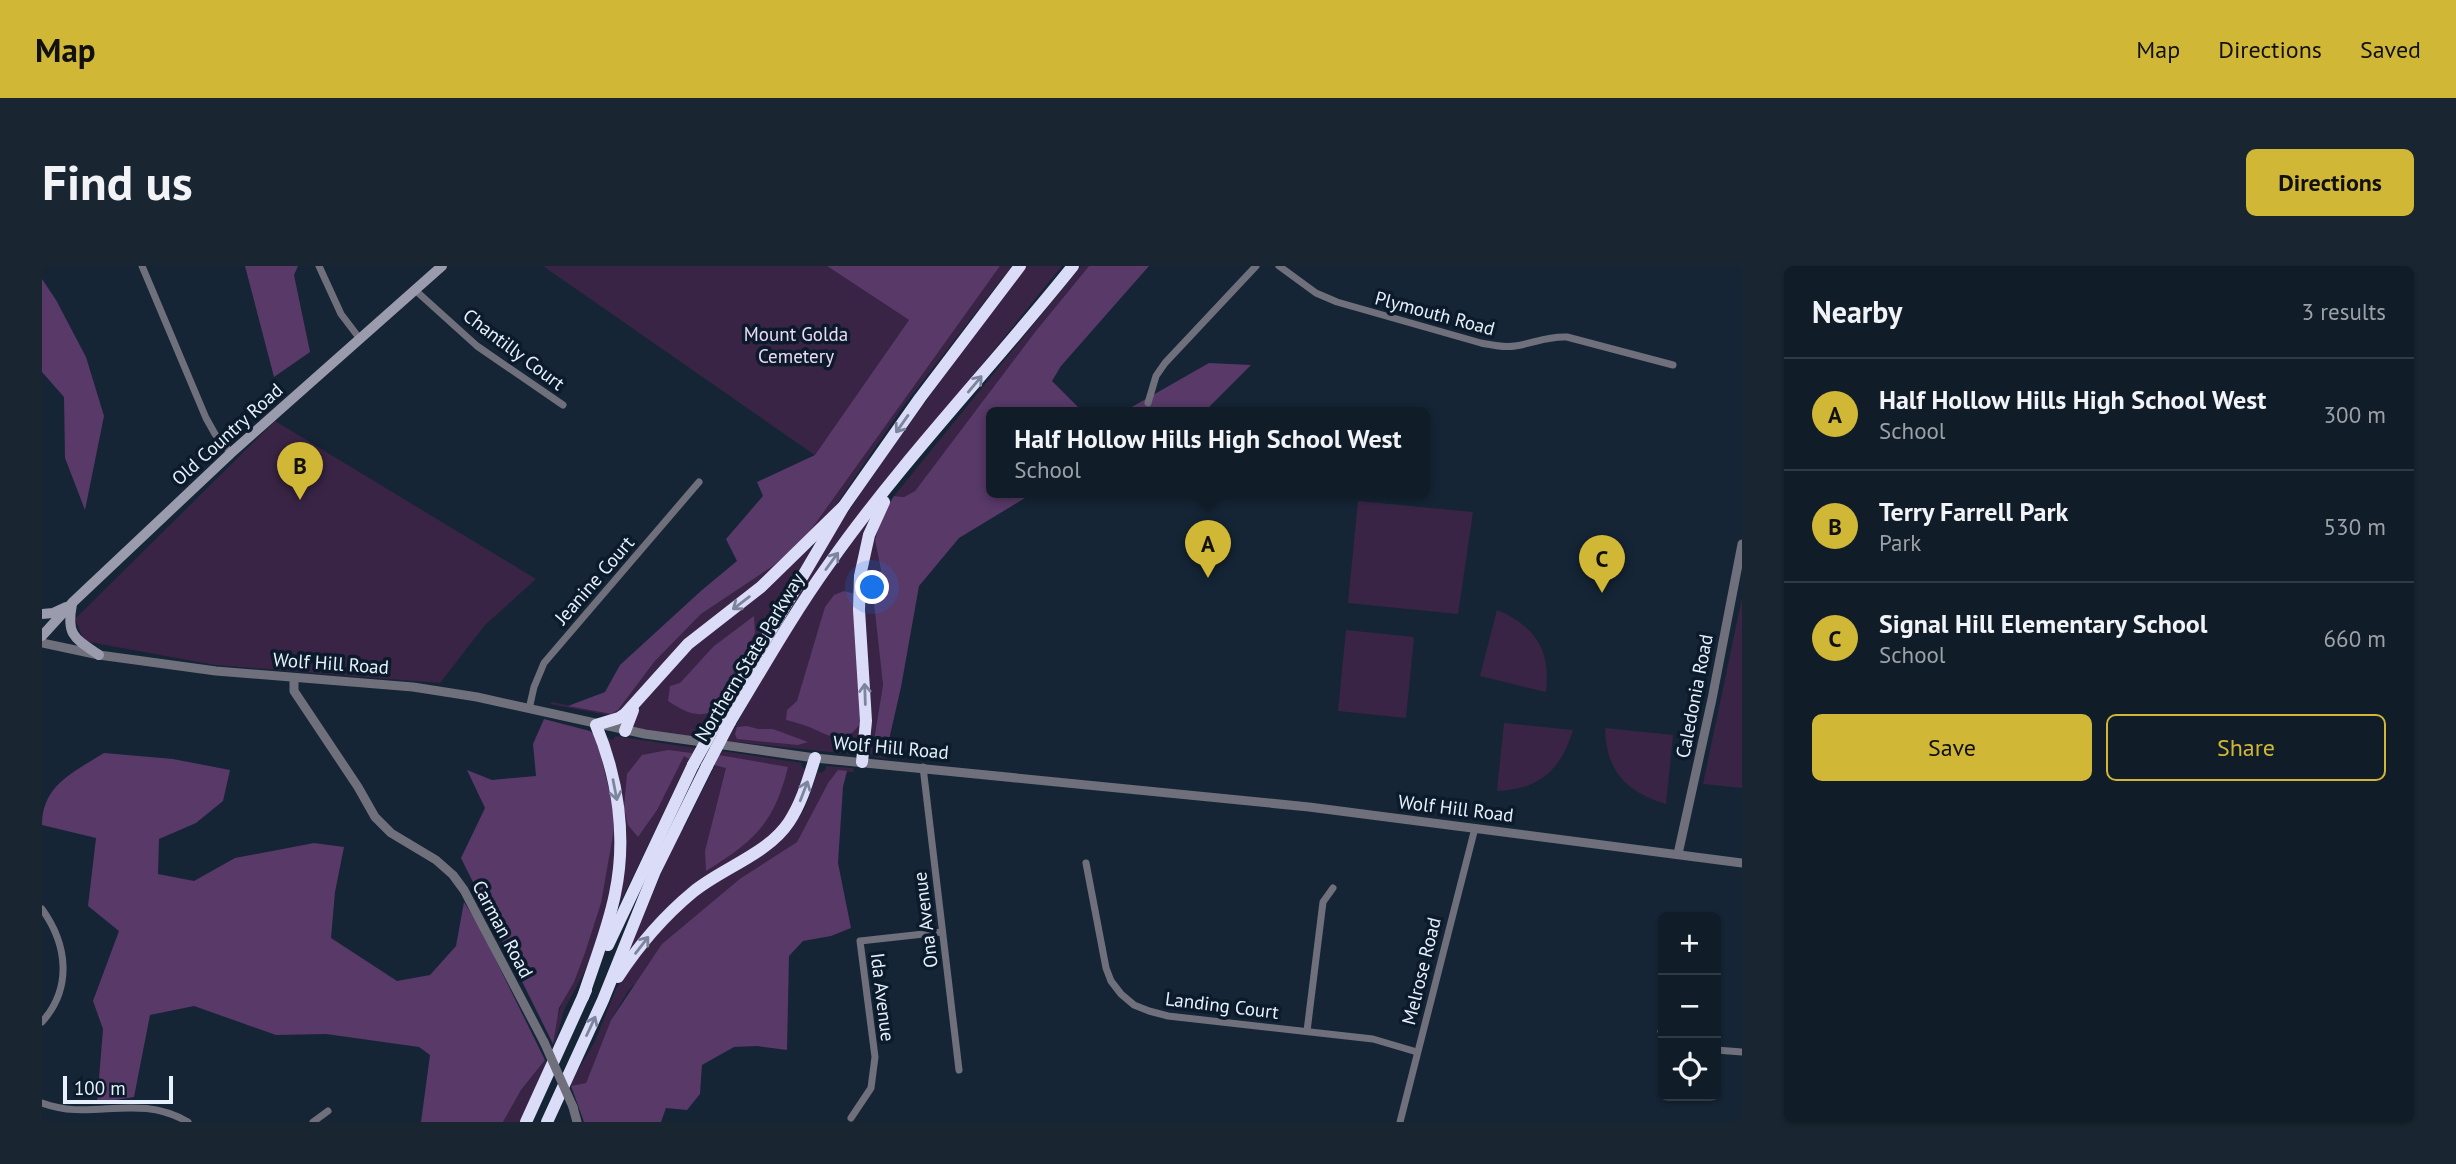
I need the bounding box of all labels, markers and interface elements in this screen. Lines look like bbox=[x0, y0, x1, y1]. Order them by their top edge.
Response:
text: Map bbox=[35, 28, 96, 71]
text: Map bbox=[2136, 34, 2180, 65]
text: Directions bbox=[2218, 34, 2322, 65]
text: Saved bbox=[2360, 34, 2421, 65]
button: Directions bbox=[2246, 149, 2414, 216]
text: Find us bbox=[42, 150, 193, 214]
street label: Plymouth Road bbox=[1372, 285, 1498, 341]
text: Nearby bbox=[1812, 292, 1902, 331]
text: 3 results bbox=[2302, 297, 2386, 326]
street label: Chantilly Court bbox=[458, 303, 570, 395]
park label: Mount Golda Cemetery bbox=[744, 322, 848, 368]
one-way arrow bbox=[967, 375, 983, 393]
street label: Old Country Road bbox=[166, 378, 288, 490]
text: Half Hollow Hills High School West bbox=[1879, 383, 2266, 416]
text: A bbox=[1828, 400, 1842, 429]
text: 300 m bbox=[2324, 400, 2386, 429]
popup bbox=[986, 407, 1430, 498]
one-way arrow bbox=[895, 414, 909, 433]
text: School bbox=[1879, 416, 1946, 445]
text: Half Hollow Hills High School West bbox=[1014, 422, 1402, 455]
pin: B bbox=[277, 442, 323, 500]
text: School bbox=[1014, 455, 1081, 484]
text: Terry Farrell Park bbox=[1879, 495, 2068, 528]
text: B bbox=[1828, 512, 1842, 541]
text: 530 m bbox=[2324, 512, 2386, 541]
pin: A bbox=[1185, 520, 1231, 578]
text: Park bbox=[1879, 528, 1921, 557]
street label: Jeanine Court bbox=[548, 530, 639, 630]
pin: C bbox=[1579, 535, 1625, 593]
one-way arrow bbox=[824, 552, 839, 571]
street label: Northern State Parkway bbox=[689, 568, 809, 746]
your location bbox=[855, 570, 889, 604]
one-way arrow bbox=[732, 595, 751, 610]
text: Signal Hill Elementary School bbox=[1879, 607, 2207, 640]
text: C bbox=[1829, 624, 1841, 653]
text: 660 m bbox=[2324, 624, 2386, 653]
street label: Caledonia Road bbox=[1670, 632, 1718, 760]
text: School bbox=[1879, 640, 1946, 669]
street label: Wolf Hill Road bbox=[272, 647, 390, 679]
one-way arrow bbox=[858, 683, 871, 706]
button: Save bbox=[1812, 714, 2092, 781]
button: Share bbox=[2106, 714, 2386, 781]
street label: Wolf Hill Road bbox=[832, 730, 950, 764]
one-way arrow bbox=[609, 778, 623, 801]
one-way arrow bbox=[799, 781, 811, 803]
street label: Wolf Hill Road bbox=[1397, 789, 1515, 827]
street label: Ona Avenue bbox=[907, 871, 943, 969]
street label: Carman Road bbox=[467, 876, 539, 982]
map controls bbox=[1658, 912, 1721, 1101]
button: + bbox=[1658, 912, 1721, 975]
street label: Melrose Road bbox=[1396, 915, 1446, 1027]
one-way arrow bbox=[634, 936, 649, 954]
street label: Ida Avenue bbox=[866, 951, 900, 1043]
button: − bbox=[1658, 975, 1721, 1038]
street label: Landing Court bbox=[1164, 986, 1281, 1024]
one-way arrow bbox=[585, 1016, 598, 1037]
button: locate bbox=[1658, 1038, 1721, 1101]
scale bar bbox=[63, 1073, 173, 1105]
text: 100 m bbox=[74, 1076, 126, 1100]

